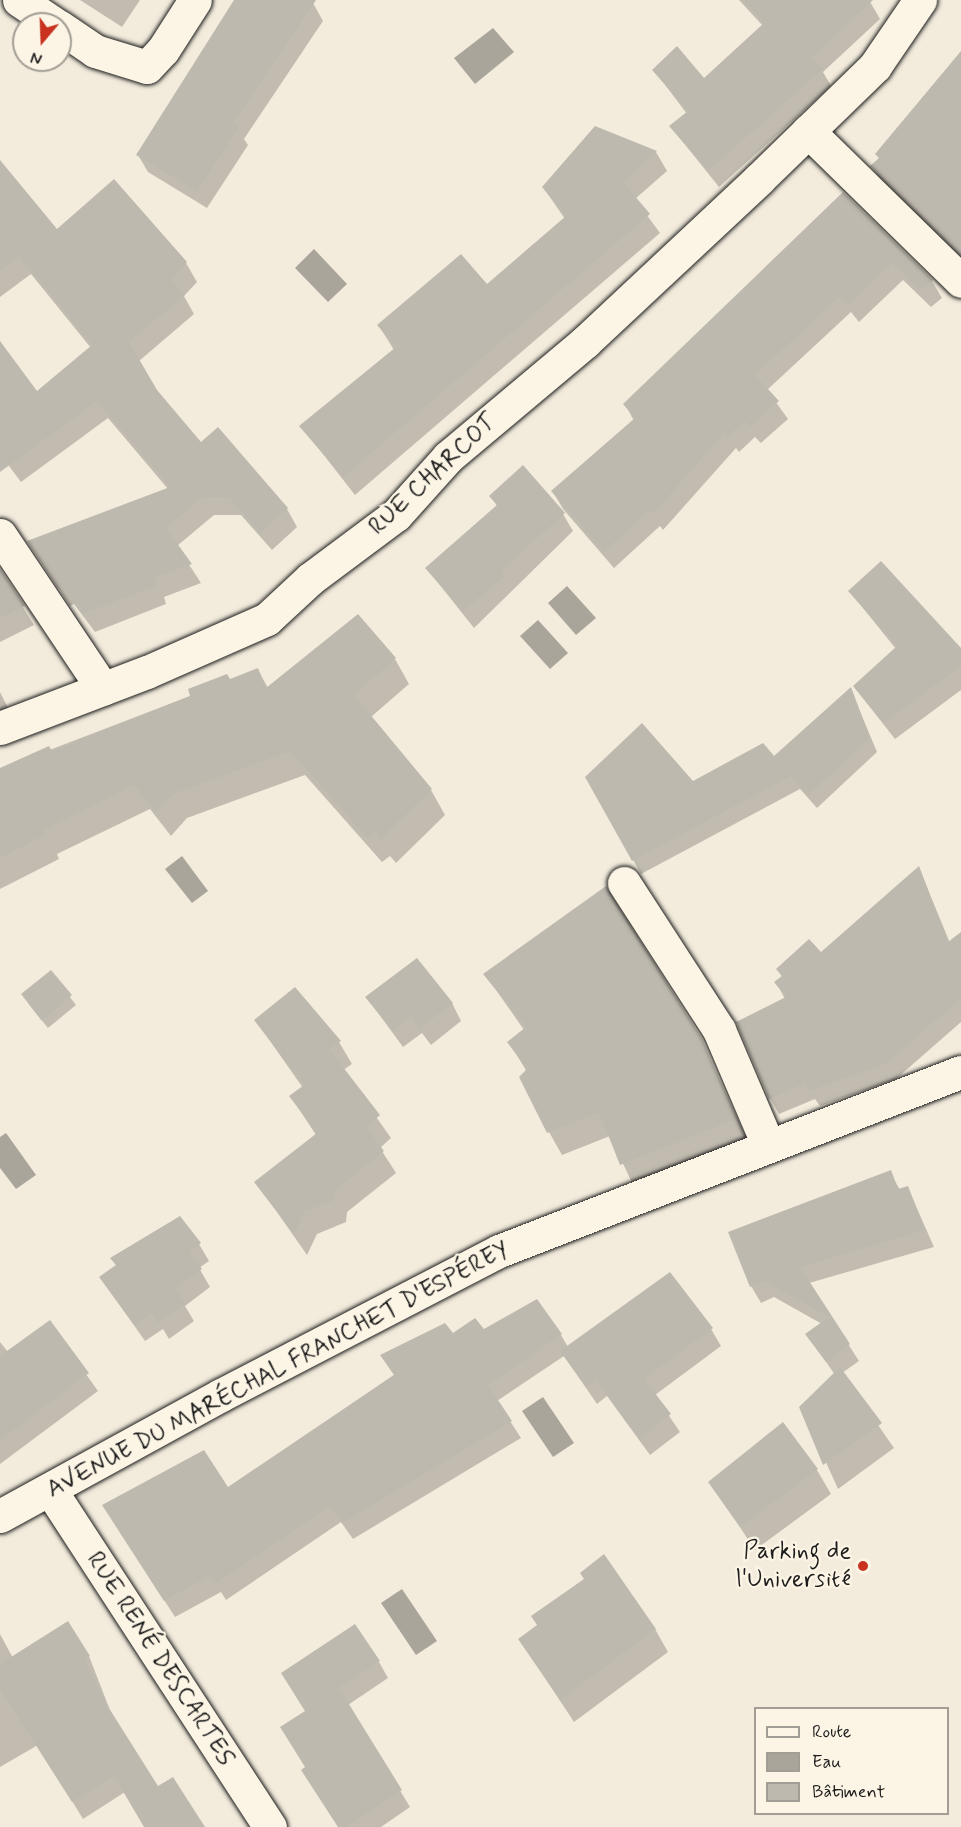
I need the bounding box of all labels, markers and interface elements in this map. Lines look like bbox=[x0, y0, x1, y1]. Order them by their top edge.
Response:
north arrow bbox=[12, 12, 72, 72]
text: N bbox=[28, 46, 45, 69]
street label: RUE CHARCOT bbox=[363, 408, 503, 542]
street label: AVENUE DU MARÉCHAL FRANCHET D'ESPÉREY bbox=[44, 1236, 512, 1504]
place label: Parking de l'Université bbox=[736, 1538, 851, 1594]
street label: RUE RENÉ DESCARTES bbox=[80, 1546, 240, 1772]
marker: Parking de l'Université bbox=[856, 1559, 870, 1573]
legend bbox=[754, 1707, 949, 1815]
text: Route bbox=[812, 1720, 851, 1744]
text: Eau bbox=[812, 1750, 841, 1774]
text: Bâtiment bbox=[812, 1780, 885, 1804]

